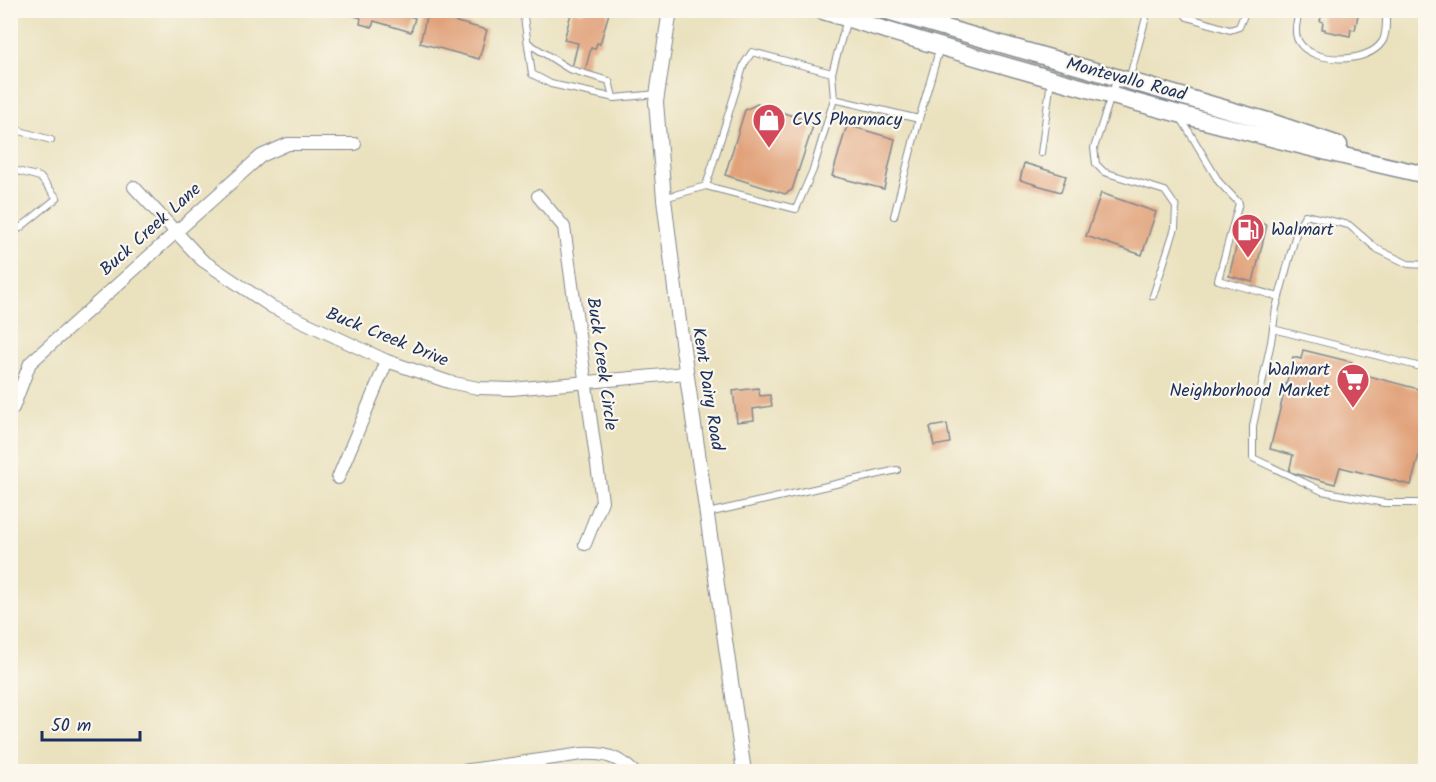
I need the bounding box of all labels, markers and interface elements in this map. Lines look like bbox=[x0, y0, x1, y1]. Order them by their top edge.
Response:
street label: Montevallo Road bbox=[1063, 50, 1190, 110]
shop icon: CVS Pharmacy bbox=[751, 102, 787, 149]
place label: CVS Pharmacy bbox=[792, 106, 903, 135]
street label: Buck Creek Lane bbox=[94, 176, 208, 284]
fuel station icon: Walmart bbox=[1230, 212, 1266, 259]
place label: Walmart bbox=[1271, 216, 1335, 245]
street label: Buck Creek Circle bbox=[577, 296, 625, 432]
street label: Buck Creek Drive bbox=[321, 300, 453, 376]
street label: Kent Dairy Road bbox=[683, 325, 731, 454]
place label: Walmart Neighborhood Market bbox=[1169, 356, 1331, 406]
supermarket icon: Walmart Neighborhood Market bbox=[1335, 362, 1371, 409]
scale bar bbox=[42, 704, 140, 742]
text: 50 m bbox=[51, 712, 91, 741]

